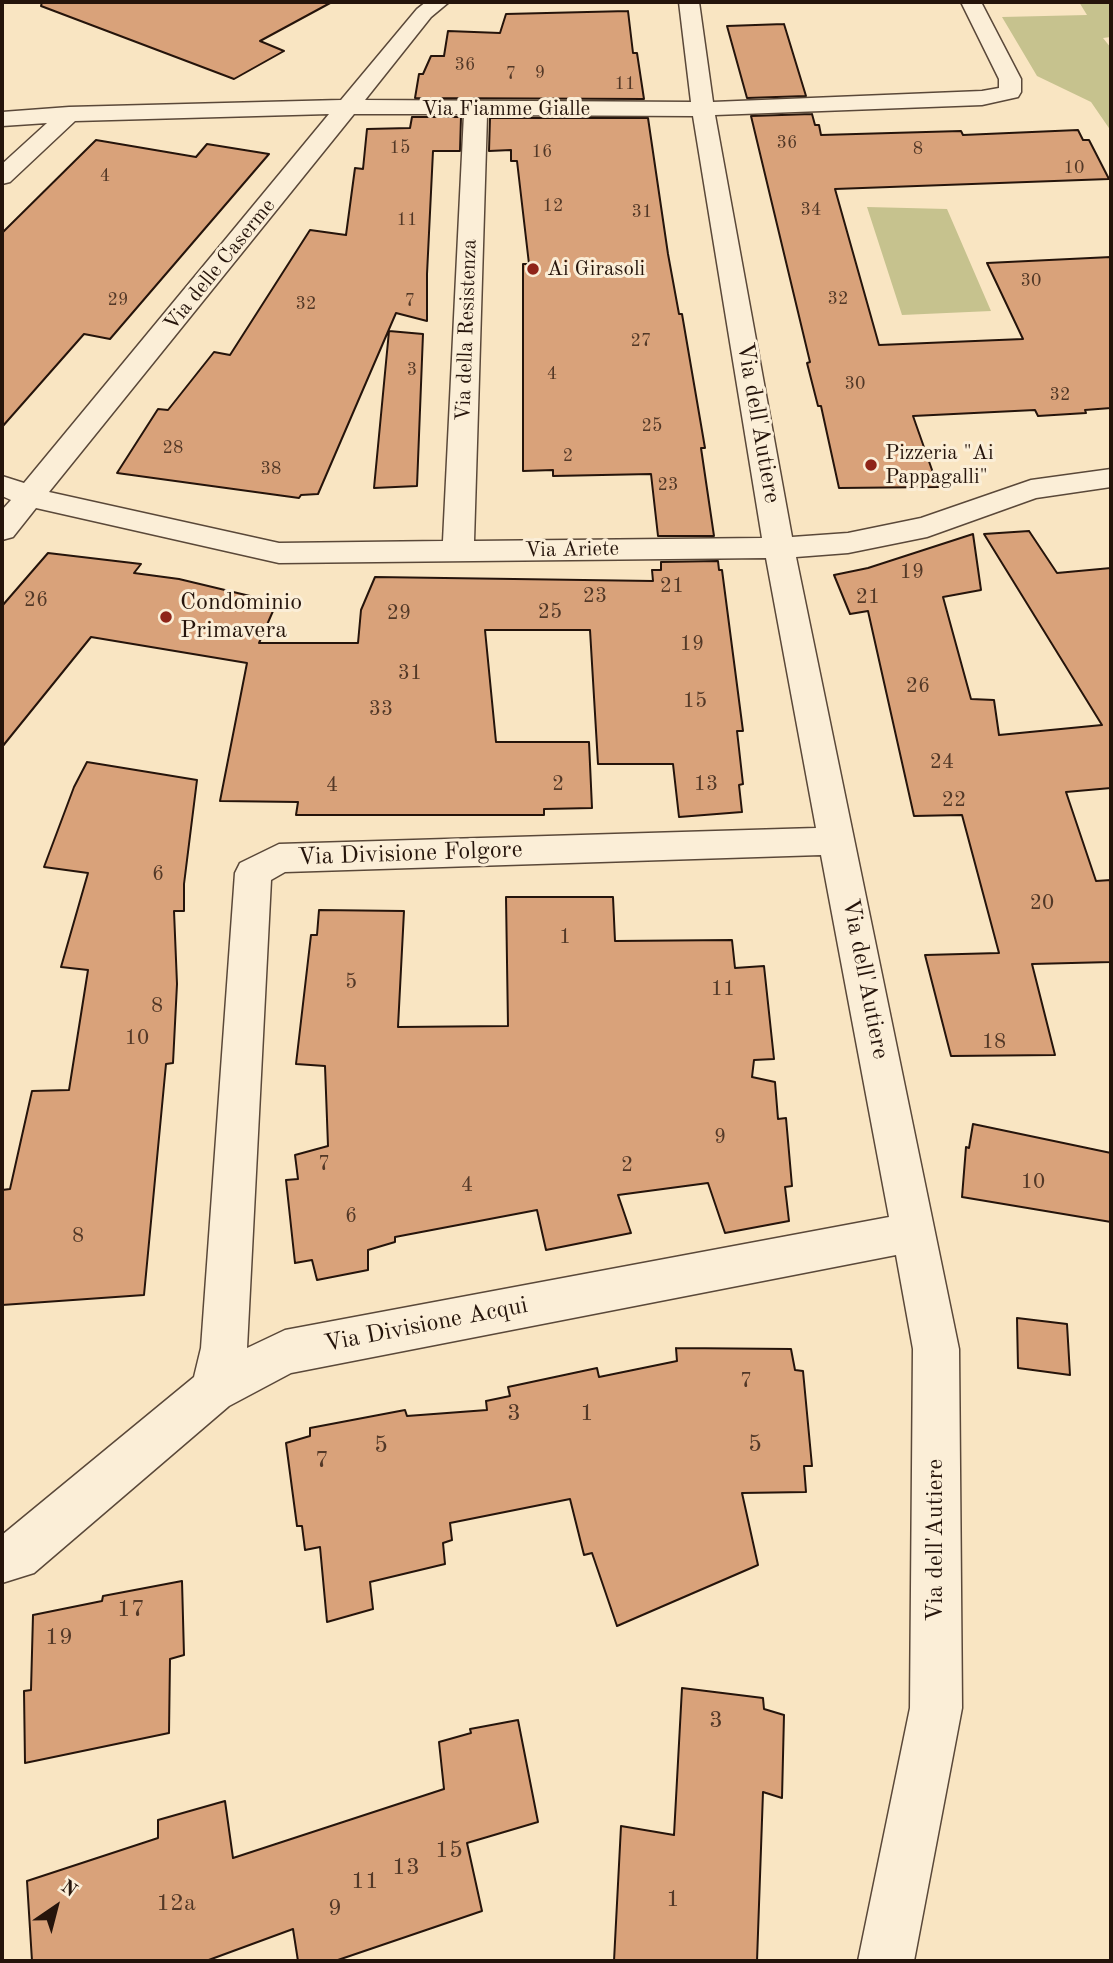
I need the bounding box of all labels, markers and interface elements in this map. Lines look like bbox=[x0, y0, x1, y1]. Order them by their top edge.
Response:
house number: 36 bbox=[455, 54, 475, 76]
house number: 9 bbox=[535, 62, 545, 84]
house number: 7 bbox=[506, 63, 516, 85]
house number: 11 bbox=[615, 73, 635, 95]
street label: Via Fiamme Gialle bbox=[422, 96, 590, 122]
house number: 36 bbox=[777, 132, 797, 154]
house number: 15 bbox=[390, 137, 410, 159]
house number: 8 bbox=[913, 138, 923, 160]
house number: 16 bbox=[532, 141, 552, 163]
house number: 10 bbox=[1064, 157, 1084, 179]
house number: 4 bbox=[100, 165, 110, 187]
street label: Via delle Caserme bbox=[159, 194, 281, 336]
house number: 12 bbox=[543, 195, 563, 217]
house number: 34 bbox=[801, 199, 821, 221]
house number: 31 bbox=[632, 201, 652, 223]
house number: 11 bbox=[397, 209, 417, 231]
street label: Via della Resistenza bbox=[451, 239, 483, 421]
place label: Ai Girasoli bbox=[547, 256, 645, 282]
marker: Ai Girasoli bbox=[525, 261, 541, 277]
house number: 30 bbox=[1021, 270, 1041, 292]
house number: 32 bbox=[828, 288, 848, 310]
house number: 29 bbox=[108, 289, 128, 311]
house number: 7 bbox=[405, 290, 415, 312]
house number: 32 bbox=[296, 293, 316, 315]
house number: 27 bbox=[631, 330, 651, 352]
street label: Via dell'Autiere bbox=[730, 340, 786, 506]
house number: 3 bbox=[407, 359, 417, 381]
house number: 4 bbox=[547, 363, 557, 385]
house number: 30 bbox=[845, 373, 865, 395]
house number: 32 bbox=[1050, 384, 1070, 406]
house number: 25 bbox=[642, 415, 662, 437]
house number: 28 bbox=[163, 437, 183, 459]
place label: Pizzeria "Ai Pappagalli" bbox=[885, 440, 994, 490]
house number: 2 bbox=[563, 445, 573, 467]
marker: Pizzeria "Ai Pappagalli" bbox=[863, 457, 879, 473]
house number: 38 bbox=[261, 458, 281, 480]
house number: 23 bbox=[658, 474, 678, 496]
street label: Via Ariete bbox=[525, 537, 619, 563]
house number: 19 bbox=[900, 559, 924, 585]
house number: 21 bbox=[660, 573, 684, 599]
house number: 23 bbox=[583, 583, 607, 609]
house number: 21 bbox=[856, 584, 880, 610]
house number: 26 bbox=[24, 587, 48, 613]
place label: Condominio Primavera bbox=[180, 589, 302, 645]
house number: 25 bbox=[538, 599, 562, 625]
house number: 29 bbox=[387, 600, 411, 626]
marker: Condominio Primavera bbox=[158, 609, 174, 625]
house number: 19 bbox=[680, 631, 704, 657]
house number: 31 bbox=[398, 660, 422, 686]
house number: 26 bbox=[906, 673, 930, 699]
house number: 15 bbox=[683, 688, 707, 714]
house number: 33 bbox=[369, 696, 393, 722]
house number: 24 bbox=[930, 749, 954, 775]
house number: 2 bbox=[552, 771, 564, 797]
house number: 13 bbox=[694, 771, 718, 797]
house number: 4 bbox=[326, 772, 338, 798]
house number: 22 bbox=[942, 787, 966, 813]
street label: Via Divisione Folgore bbox=[297, 836, 523, 872]
house number: 6 bbox=[152, 861, 164, 887]
house number: 20 bbox=[1030, 890, 1054, 916]
street label: Via dell'Autiere bbox=[835, 896, 895, 1062]
house number: 1 bbox=[559, 924, 571, 950]
house number: 5 bbox=[345, 969, 357, 995]
house number: 11 bbox=[711, 976, 735, 1002]
house number: 8 bbox=[151, 993, 163, 1019]
house number: 10 bbox=[125, 1025, 149, 1051]
house number: 18 bbox=[982, 1029, 1006, 1055]
house number: 9 bbox=[714, 1124, 726, 1150]
house number: 7 bbox=[318, 1151, 330, 1177]
house number: 2 bbox=[621, 1152, 633, 1178]
house number: 10 bbox=[1021, 1169, 1045, 1195]
house number: 4 bbox=[461, 1172, 473, 1198]
house number: 6 bbox=[345, 1203, 357, 1229]
house number: 8 bbox=[72, 1223, 84, 1249]
street label: Via Divisione Acqui bbox=[322, 1291, 530, 1359]
house number: 7 bbox=[740, 1368, 752, 1394]
house number: 3 bbox=[507, 1400, 521, 1428]
house number: 1 bbox=[580, 1400, 594, 1428]
house number: 5 bbox=[748, 1431, 762, 1459]
house number: 5 bbox=[374, 1432, 388, 1460]
house number: 7 bbox=[315, 1447, 329, 1475]
street label: Via dell'Autiere bbox=[922, 1459, 950, 1621]
house number: 17 bbox=[117, 1596, 145, 1624]
house number: 19 bbox=[45, 1624, 73, 1652]
house number: 3 bbox=[709, 1707, 723, 1735]
house number: 15 bbox=[435, 1837, 463, 1865]
house number: 13 bbox=[392, 1854, 420, 1882]
house number: 11 bbox=[351, 1868, 379, 1896]
north arrow bbox=[21, 1872, 91, 1942]
text: N bbox=[57, 1877, 80, 1901]
house number: 1 bbox=[666, 1886, 680, 1914]
house number: 12a bbox=[156, 1890, 196, 1918]
house number: 9 bbox=[328, 1895, 342, 1923]

